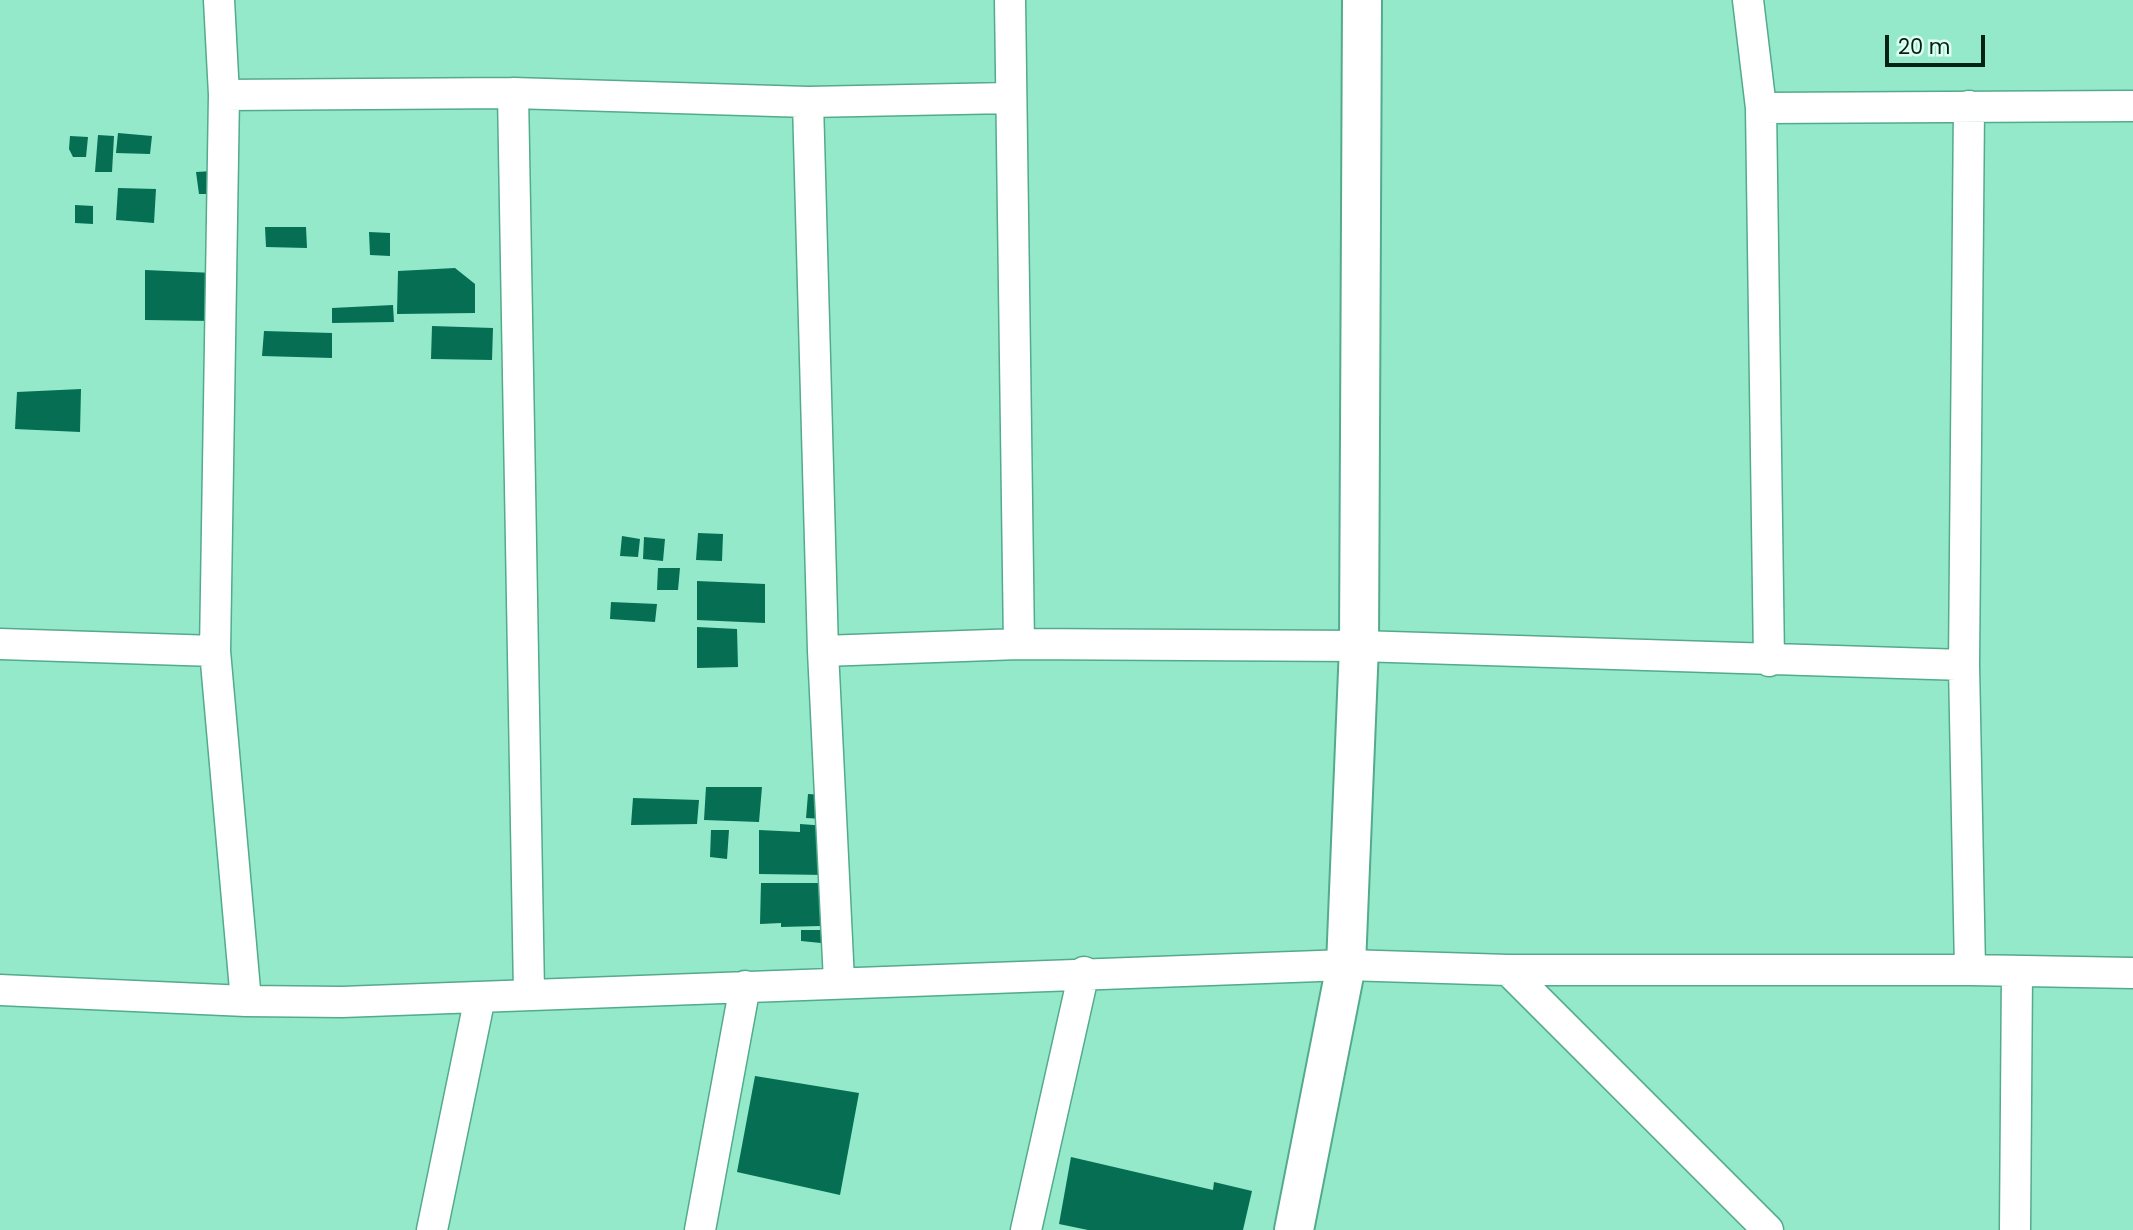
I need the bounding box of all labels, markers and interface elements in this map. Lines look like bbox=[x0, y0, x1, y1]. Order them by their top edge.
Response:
scale bar bbox=[1888, 21, 1988, 65]
text: 20 m bbox=[1898, 32, 1951, 61]

